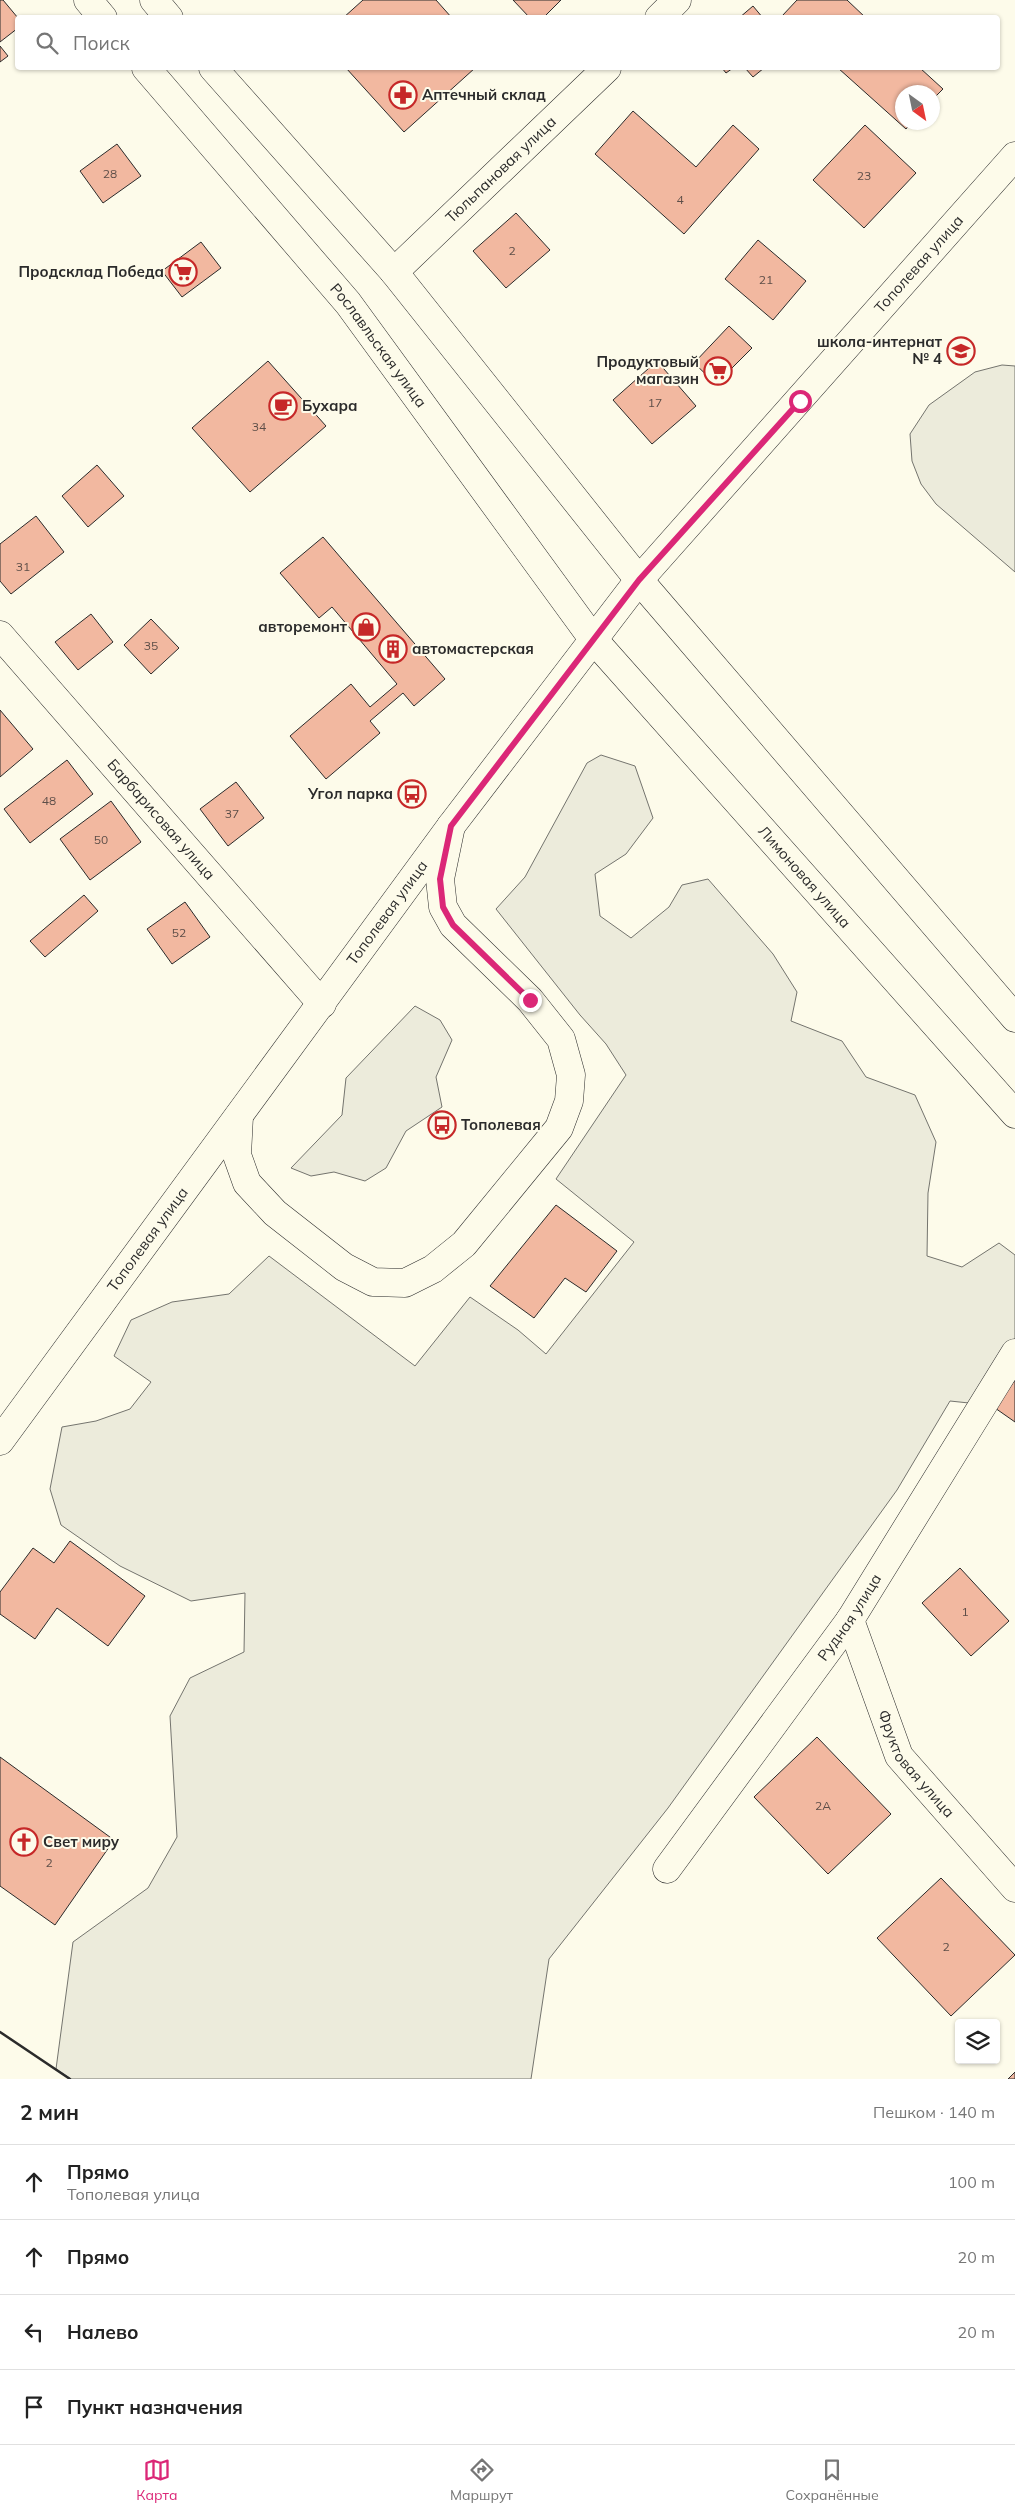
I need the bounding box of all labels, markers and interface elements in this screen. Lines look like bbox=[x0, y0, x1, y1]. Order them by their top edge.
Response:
search box bbox=[15, 15, 1000, 70]
icon: search bbox=[33, 29, 61, 57]
text: Поиск bbox=[73, 31, 130, 55]
pharmacy icon: Аптечный склад bbox=[388, 80, 418, 110]
place label: Аптечный склад bbox=[422, 85, 546, 104]
north arrow bbox=[895, 85, 940, 130]
street label: Тюльпановая улица bbox=[441, 112, 560, 227]
house number: 28 bbox=[103, 166, 117, 181]
house number: 23 bbox=[857, 168, 871, 183]
house number: 4 bbox=[676, 192, 684, 207]
street label: Тополевая улица bbox=[870, 211, 967, 317]
house number: 2 bbox=[508, 243, 516, 258]
supermarket icon: Продсклад Победа bbox=[168, 257, 198, 287]
place label: Продсклад Победа bbox=[19, 262, 164, 281]
house number: 21 bbox=[759, 272, 773, 287]
street label: Рославльская улица bbox=[326, 279, 431, 411]
place label: школа-интернат № 4 bbox=[817, 332, 943, 368]
school or university icon: школа-интернат № 4 bbox=[946, 336, 976, 366]
place label: Продуктовый магазин bbox=[596, 352, 699, 388]
supermarket icon: Продуктовый магазин bbox=[703, 356, 733, 386]
route start bbox=[789, 390, 812, 413]
cafe icon: Бухара bbox=[268, 391, 298, 421]
house number: 17 bbox=[648, 395, 662, 410]
place label: Бухара bbox=[302, 396, 357, 415]
house number: 34 bbox=[252, 419, 266, 434]
house number: 31 bbox=[16, 559, 30, 574]
shop icon: авторемонт bbox=[351, 612, 381, 642]
place label: авторемонт bbox=[258, 617, 348, 636]
building icon: автомастерская bbox=[378, 634, 408, 664]
house number: 35 bbox=[144, 638, 158, 653]
place label: автомастерская bbox=[412, 639, 534, 658]
street label: Барбарисовая улица bbox=[104, 755, 219, 884]
bus stop icon: Угол парка bbox=[397, 779, 427, 809]
place label: Угол парка bbox=[307, 784, 393, 803]
house number: 48 bbox=[42, 793, 56, 808]
house number: 37 bbox=[225, 806, 239, 821]
street label: Лимоновая улица bbox=[754, 822, 855, 932]
house number: 50 bbox=[94, 832, 108, 847]
street label: Тополевая улица bbox=[342, 857, 431, 968]
house number: 52 bbox=[172, 925, 186, 940]
route end bbox=[519, 989, 542, 1012]
bus stop icon: Тополевая bbox=[427, 1110, 457, 1140]
place label: Тополевая bbox=[461, 1115, 541, 1134]
street label: Тополевая улица bbox=[103, 1183, 192, 1295]
street label: Рудная улица bbox=[813, 1570, 885, 1664]
house number: 1 bbox=[961, 1604, 969, 1619]
street label: Фруктовая улица bbox=[874, 1707, 959, 1821]
house number: 2А bbox=[815, 1798, 831, 1813]
church icon: Свет миру bbox=[9, 1827, 39, 1857]
place label: Свет миру bbox=[43, 1832, 120, 1851]
house number: 2 bbox=[45, 1855, 53, 1870]
house number: 2 bbox=[942, 1939, 950, 1954]
map controls bbox=[955, 2019, 1000, 2064]
button: layers bbox=[955, 2019, 1000, 2064]
text: 2 мин bbox=[20, 2099, 79, 2125]
text: Пешком · 140 m bbox=[873, 2102, 995, 2122]
text: Прямо bbox=[67, 2160, 129, 2184]
icon: ahead bbox=[20, 2168, 48, 2196]
text: 100 m bbox=[948, 2172, 995, 2192]
text: Тополевая улица bbox=[67, 2184, 200, 2204]
icon: ahead bbox=[20, 2243, 48, 2271]
text: Прямо bbox=[67, 2245, 129, 2269]
text: 20 m bbox=[958, 2247, 995, 2267]
icon: left bbox=[20, 2318, 48, 2346]
text: Налево bbox=[67, 2320, 139, 2344]
text: 20 m bbox=[958, 2322, 995, 2342]
icon: arrive bbox=[20, 2393, 48, 2421]
text: Пункт назначения bbox=[67, 2395, 243, 2419]
tab: Карта bbox=[136, 2456, 177, 2504]
tab: Маршрут bbox=[450, 2456, 513, 2504]
tab: Сохранённые bbox=[786, 2456, 879, 2504]

